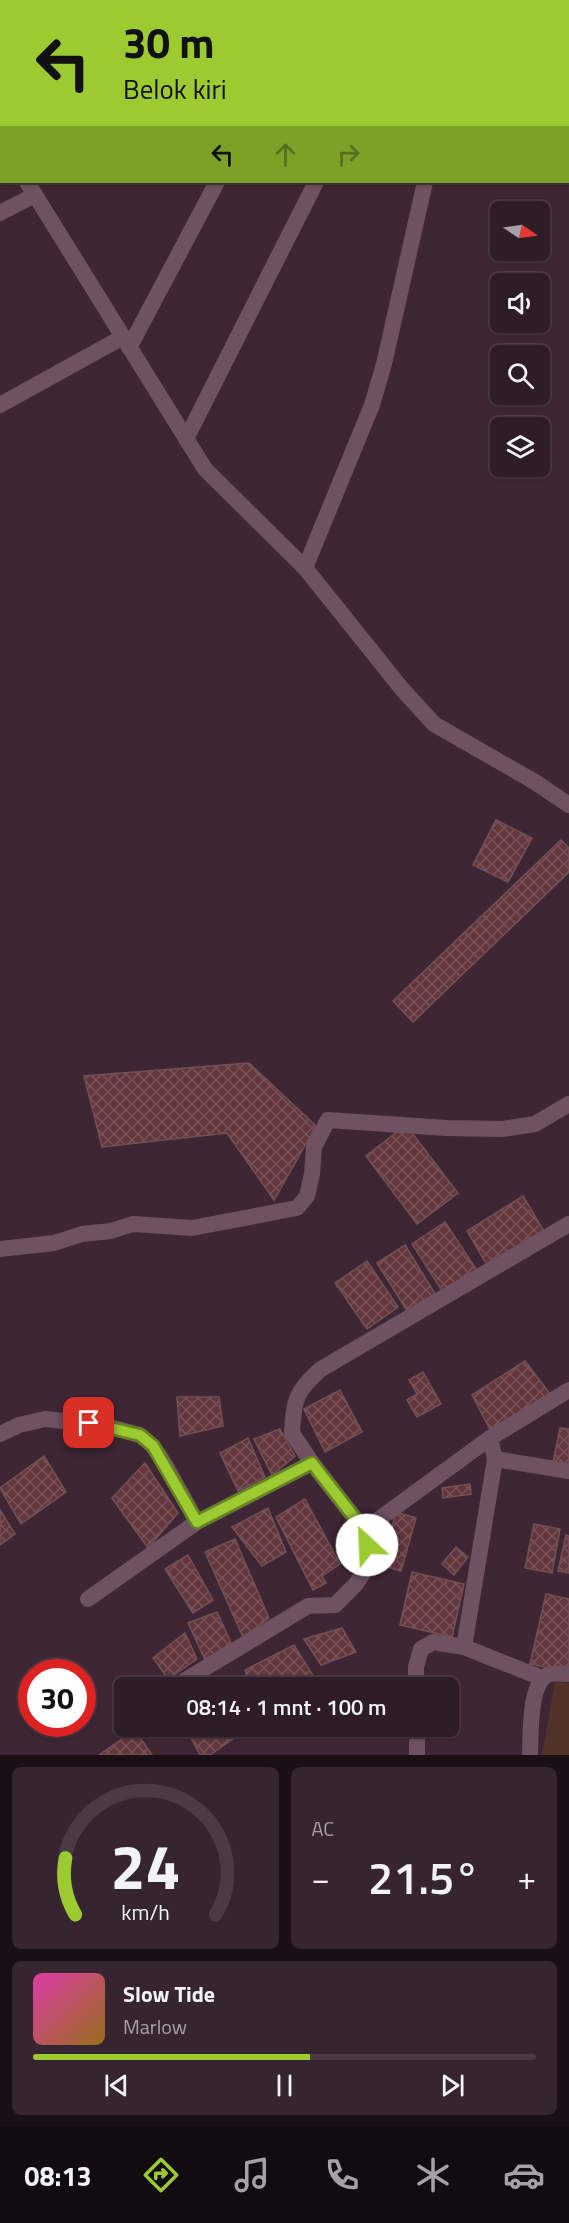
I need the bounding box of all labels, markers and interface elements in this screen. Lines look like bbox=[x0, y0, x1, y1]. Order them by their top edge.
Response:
text: 30 m bbox=[123, 10, 215, 74]
icon: left bbox=[24, 24, 102, 102]
text: Belok kiri bbox=[123, 68, 227, 109]
icon: left bbox=[206, 138, 239, 171]
icon: ahead bbox=[269, 138, 302, 171]
icon: right bbox=[332, 138, 365, 171]
north arrow bbox=[490, 201, 550, 261]
map controls bbox=[490, 201, 550, 477]
button: sound bbox=[490, 273, 550, 333]
button: search bbox=[490, 345, 550, 405]
button: layers bbox=[490, 417, 550, 477]
pin bbox=[63, 1397, 114, 1448]
icon: arrive bbox=[72, 1406, 105, 1439]
position arrow bbox=[335, 1513, 399, 1577]
speed limit sign: 30 bbox=[18, 1659, 96, 1737]
text: 08:14 · 1 mnt · 100 m bbox=[186, 1690, 387, 1724]
text: AC bbox=[312, 1813, 334, 1844]
text: 24 bbox=[110, 1818, 180, 1913]
text: 21.5° bbox=[368, 1843, 480, 1911]
text: − bbox=[312, 1853, 330, 1903]
text: + bbox=[518, 1853, 536, 1903]
text: km/h bbox=[121, 1896, 170, 1928]
text: Slow Tide bbox=[123, 1977, 215, 2011]
text: Marlow bbox=[123, 2011, 187, 2042]
icon: previous bbox=[100, 2069, 133, 2102]
icon: pause bbox=[268, 2069, 301, 2102]
icon: next bbox=[436, 2069, 469, 2102]
icon: directions bbox=[140, 2154, 182, 2196]
icon: music bbox=[231, 2154, 273, 2196]
icon: phone bbox=[321, 2154, 363, 2196]
icon: climate bbox=[412, 2154, 454, 2196]
icon: car bbox=[503, 2154, 545, 2196]
text: 08:13 bbox=[24, 2155, 92, 2196]

